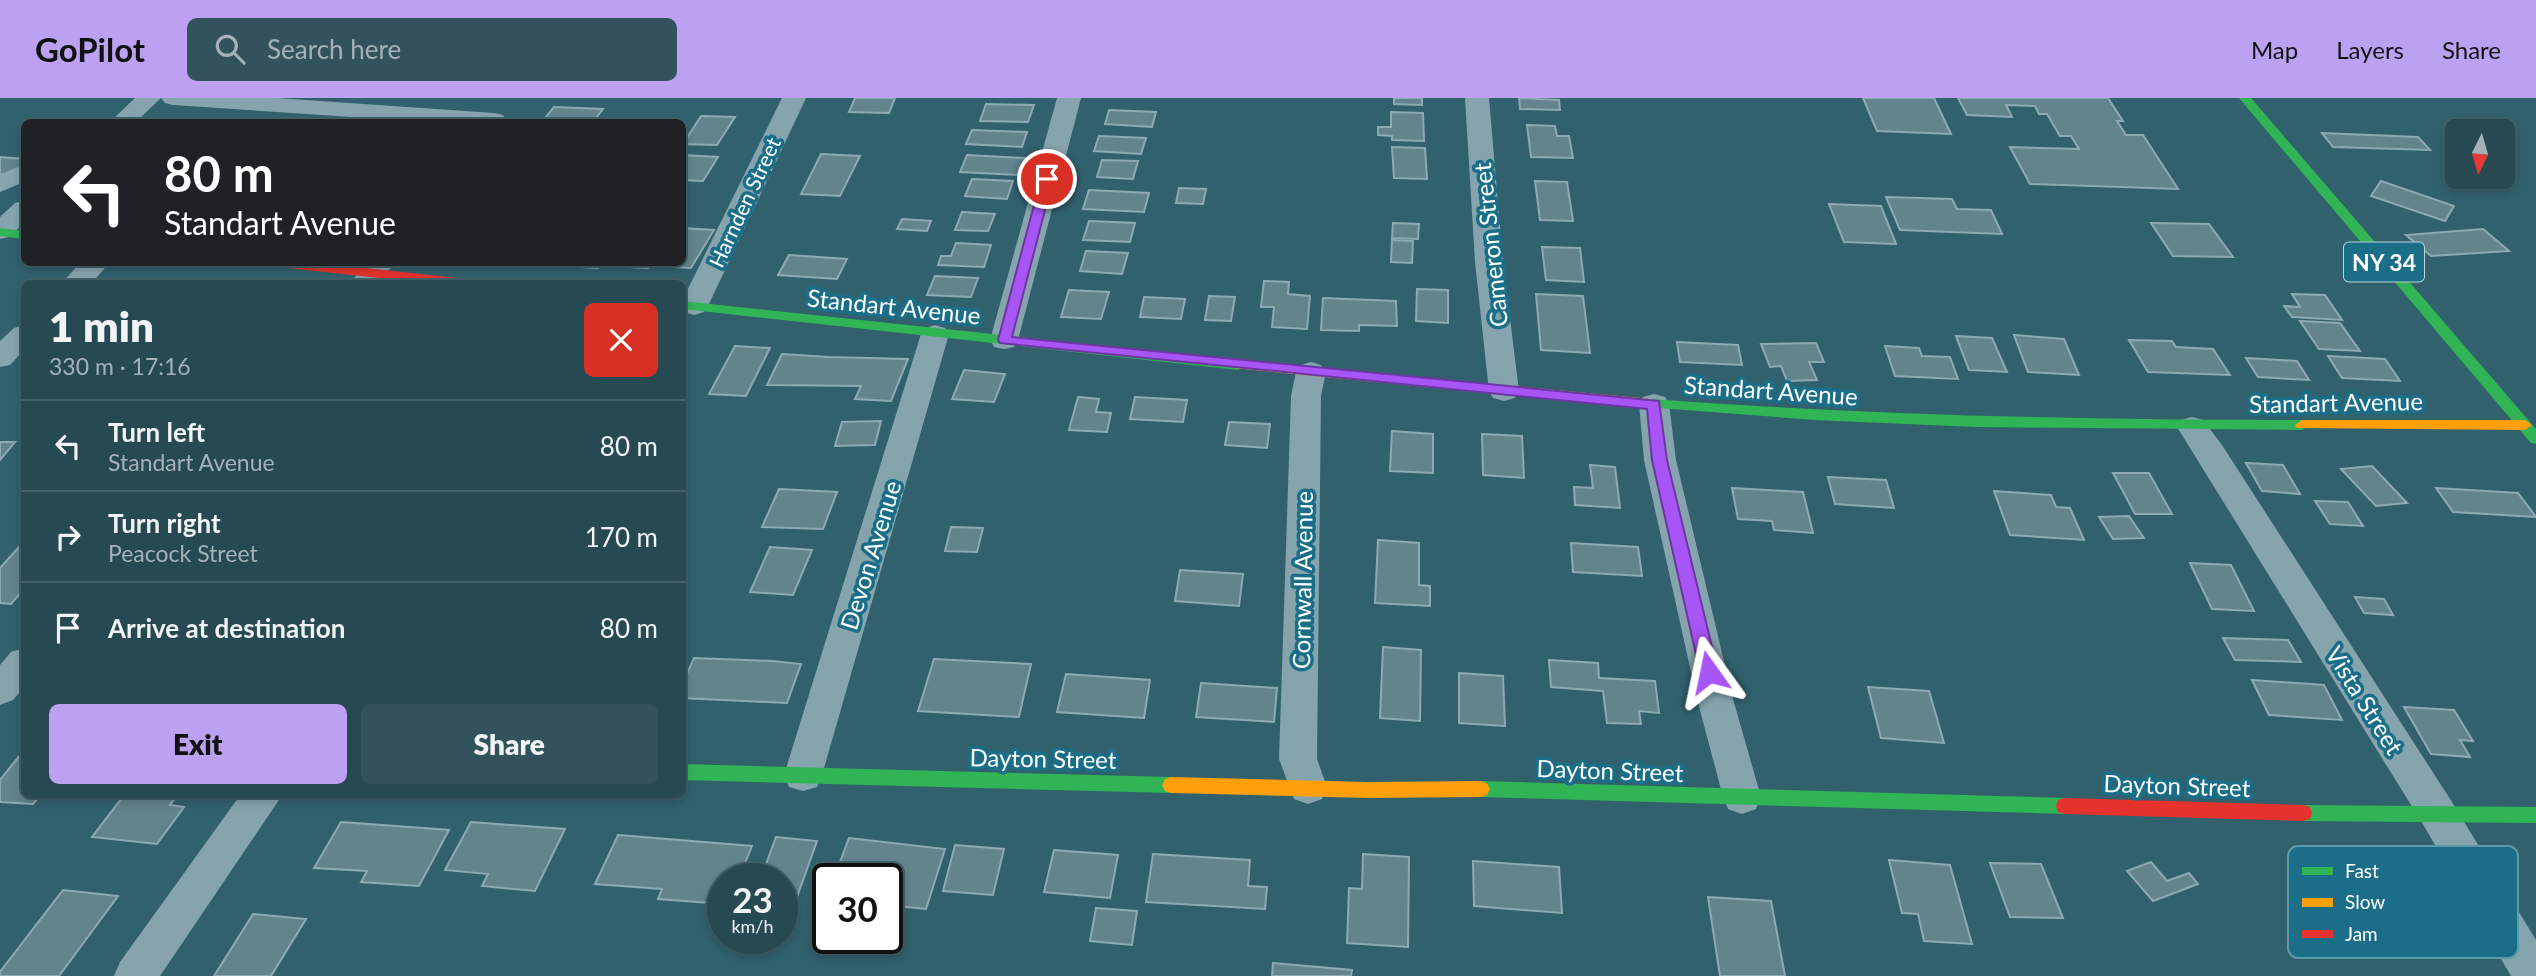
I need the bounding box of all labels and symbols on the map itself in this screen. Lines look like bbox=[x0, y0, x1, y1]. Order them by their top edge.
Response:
north arrow bbox=[2445, 119, 2515, 189]
street label: Harnden Street bbox=[703, 133, 785, 271]
pin bbox=[1017, 149, 1077, 209]
street label: Cameron Street bbox=[1467, 161, 1513, 329]
road number: NY 34 bbox=[2344, 242, 2424, 281]
street label: Standart Avenue bbox=[806, 282, 982, 330]
street label: Standart Avenue bbox=[1683, 369, 1859, 411]
street label: Standart Avenue bbox=[2249, 386, 2423, 418]
street label: Devon Avenue bbox=[834, 477, 906, 633]
street label: Cornwall Avenue bbox=[1286, 491, 1318, 669]
position arrow bbox=[1672, 635, 1746, 709]
street label: Vista Street bbox=[2320, 640, 2410, 760]
street label: Dayton Street bbox=[969, 742, 1117, 774]
street label: Dayton Street bbox=[1536, 753, 1684, 787]
street label: Dayton Street bbox=[2103, 768, 2251, 802]
legend bbox=[2288, 846, 2518, 958]
text: Fast bbox=[2345, 859, 2379, 882]
speed limit sign: 30 bbox=[812, 863, 903, 954]
text: Slow bbox=[2345, 890, 2385, 913]
text: Jam bbox=[2345, 922, 2378, 945]

